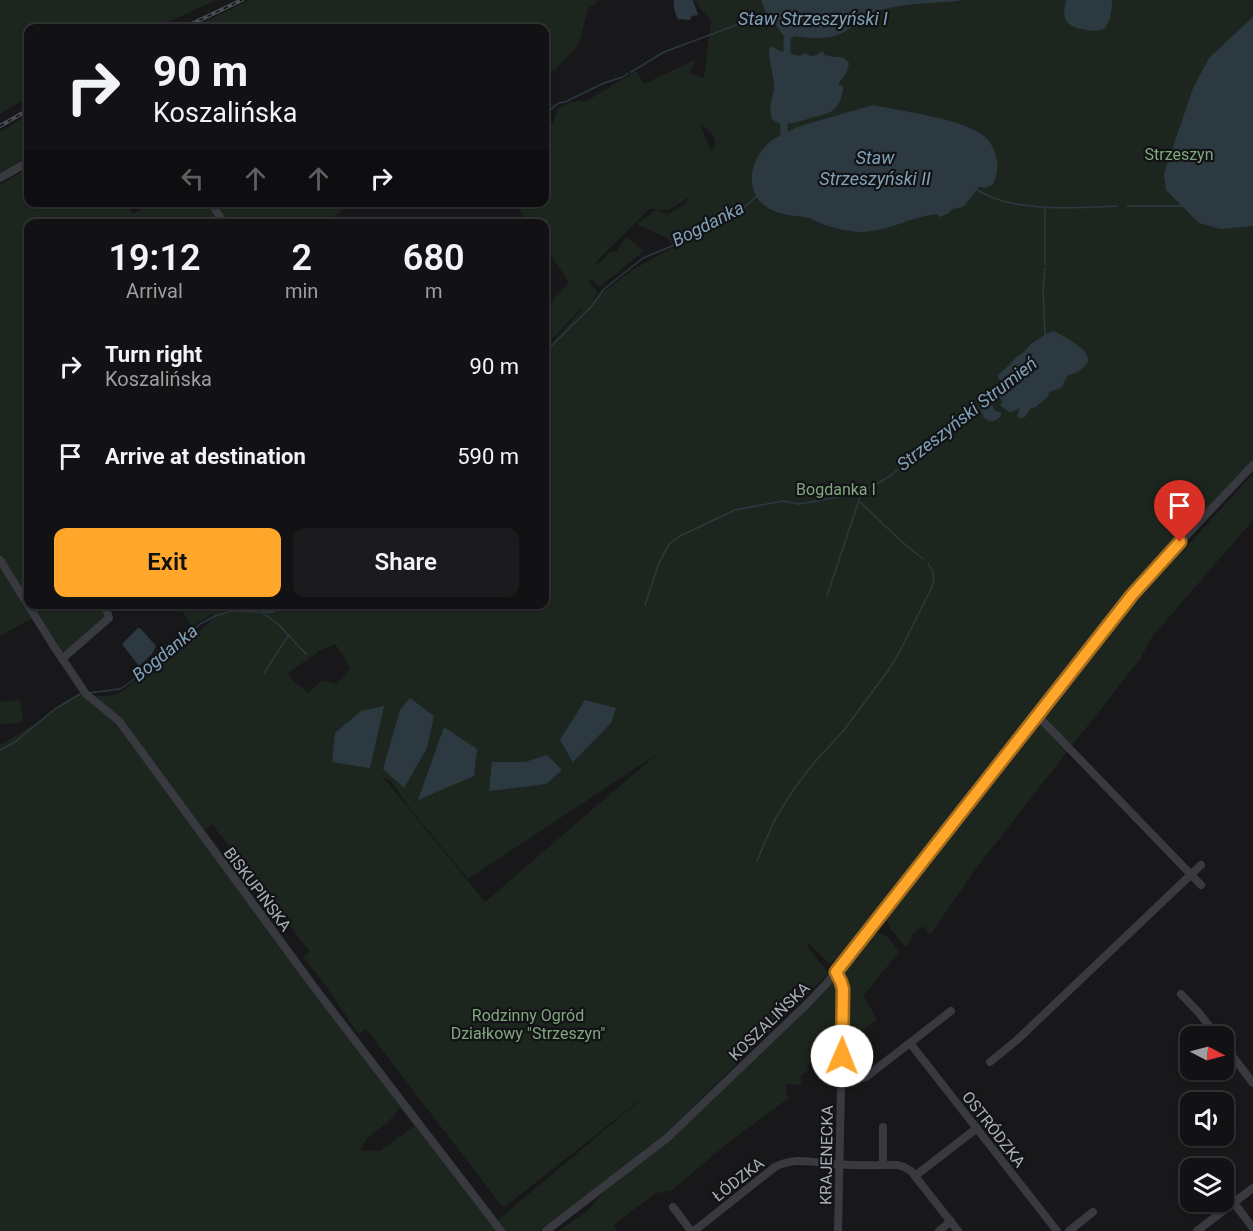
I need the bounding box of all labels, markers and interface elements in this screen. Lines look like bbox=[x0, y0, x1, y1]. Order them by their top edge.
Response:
water label: Staw Strzeszyński I bbox=[738, 8, 888, 29]
text: 90 m bbox=[153, 47, 248, 96]
icon: right bbox=[54, 48, 132, 126]
text: Koszalińska bbox=[153, 97, 297, 129]
park label: Strzeszyn bbox=[1144, 145, 1214, 164]
water label: Staw Strzeszyński II bbox=[819, 147, 931, 189]
icon: left bbox=[176, 162, 209, 195]
icon: ahead bbox=[239, 162, 272, 195]
icon: ahead bbox=[302, 162, 335, 195]
icon: right bbox=[365, 162, 398, 195]
water label: Bogdanka bbox=[668, 196, 747, 251]
text: 19:12 bbox=[108, 237, 201, 279]
text: 2 bbox=[291, 237, 312, 279]
text: 680 bbox=[403, 237, 465, 279]
text: Arrival bbox=[126, 279, 183, 303]
text: min bbox=[285, 279, 318, 303]
text: m bbox=[425, 279, 442, 303]
text: Turn right bbox=[105, 342, 202, 367]
icon: right bbox=[54, 350, 87, 383]
water label: Strzeszyński Strumień bbox=[892, 352, 1041, 475]
text: 90 m bbox=[470, 354, 519, 379]
text: Koszalińska bbox=[105, 367, 212, 391]
icon: arrive bbox=[54, 440, 87, 473]
text: Arrive at destination bbox=[105, 444, 306, 469]
text: 590 m bbox=[457, 444, 519, 469]
park label: Bogdanka I bbox=[796, 480, 876, 499]
pin bbox=[1154, 480, 1205, 542]
icon: arrive bbox=[1163, 489, 1196, 522]
button: Exit bbox=[54, 528, 281, 597]
button: Share bbox=[293, 528, 519, 597]
water label: Bogdanka bbox=[128, 620, 202, 685]
street label: BISKUPIŃSKA bbox=[220, 844, 296, 935]
street label: KOSZALIŃSKA bbox=[725, 978, 814, 1065]
park label: Rodzinny Ogród Działkowy "Strzeszyn" bbox=[451, 1006, 605, 1043]
position arrow bbox=[810, 1024, 874, 1088]
north arrow bbox=[1180, 1026, 1234, 1080]
map controls bbox=[1180, 1026, 1234, 1212]
street label: OSTRÓDZKA bbox=[958, 1087, 1030, 1172]
button: sound bbox=[1180, 1092, 1234, 1146]
street label: KRAJENECKA bbox=[816, 1104, 837, 1205]
street label: ŁÓDZKA bbox=[708, 1152, 768, 1205]
button: layers bbox=[1180, 1158, 1234, 1212]

